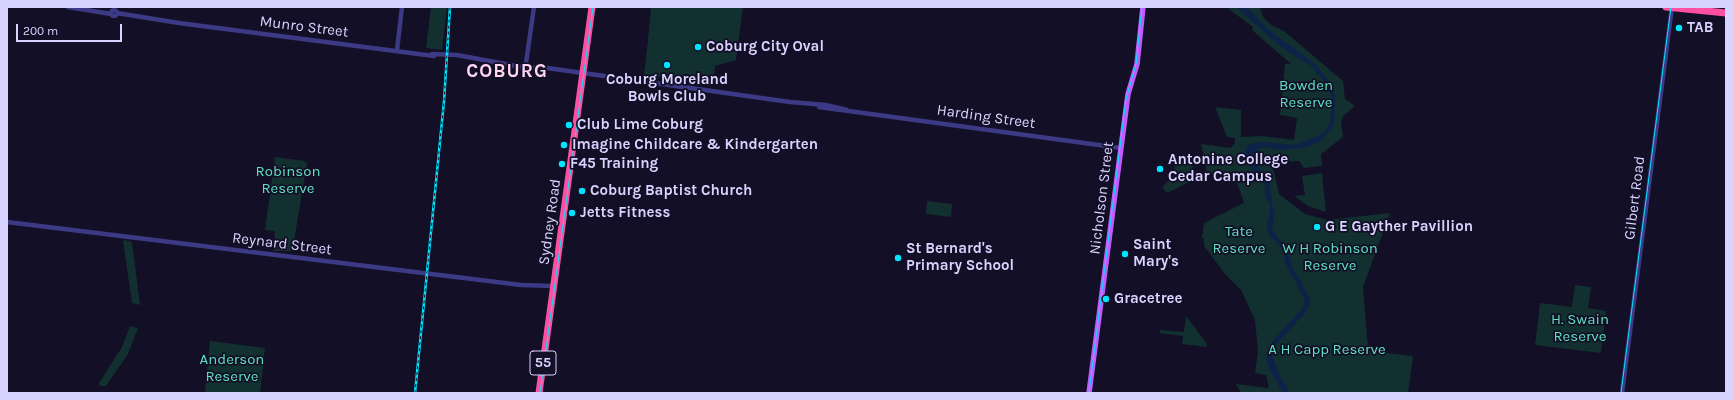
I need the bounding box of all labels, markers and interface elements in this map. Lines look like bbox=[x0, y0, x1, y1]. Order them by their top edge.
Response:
street label: Munro Street bbox=[259, 13, 349, 41]
scale bar bbox=[18, 16, 124, 42]
place label: TAB bbox=[1687, 19, 1713, 37]
marker: TAB bbox=[1674, 23, 1684, 33]
text: 200 m bbox=[23, 24, 58, 38]
place label: Coburg City Oval bbox=[706, 38, 824, 56]
marker: Coburg City Oval bbox=[693, 42, 703, 52]
marker: Coburg Moreland Bowls Club bbox=[662, 60, 672, 70]
district label: COBURG bbox=[466, 61, 548, 83]
place label: Coburg Moreland Bowls Club bbox=[606, 71, 728, 106]
park label: Bowden Reserve bbox=[1279, 77, 1333, 112]
street label: Harding Street bbox=[936, 101, 1036, 133]
place label: Club Lime Coburg bbox=[577, 116, 703, 134]
marker: Club Lime Coburg bbox=[564, 120, 574, 130]
place label: Imagine Childcare & Kindergarten bbox=[572, 136, 818, 154]
marker: Imagine Childcare & Kindergarten bbox=[559, 140, 569, 150]
street label: Nicholson Street bbox=[1086, 140, 1118, 256]
place label: Antonine College Cedar Campus bbox=[1168, 151, 1288, 186]
place label: F45 Training bbox=[570, 155, 658, 173]
street label: Gilbert Road bbox=[1621, 155, 1649, 241]
marker: F45 Training bbox=[557, 159, 567, 169]
park label: Robinson Reserve bbox=[256, 163, 320, 198]
marker: Antonine College Cedar Campus bbox=[1155, 164, 1165, 174]
street label: Sydney Road bbox=[535, 178, 565, 266]
place label: Coburg Baptist Church bbox=[590, 182, 752, 200]
marker: Coburg Baptist Church bbox=[577, 186, 587, 196]
place label: Jetts Fitness bbox=[580, 204, 670, 222]
marker: Jetts Fitness bbox=[567, 208, 577, 218]
place label: G E Gayther Pavillion bbox=[1325, 218, 1473, 236]
marker: G E Gayther Pavillion bbox=[1312, 222, 1322, 232]
park label: Tate Reserve bbox=[1212, 223, 1266, 258]
street label: Reynard Street bbox=[231, 229, 333, 259]
place label: Saint Mary's bbox=[1133, 236, 1179, 271]
place label: St Bernard's Primary School bbox=[906, 240, 1014, 275]
park label: W H Robinson Reserve bbox=[1282, 240, 1378, 275]
marker: Saint Mary's bbox=[1120, 249, 1130, 259]
marker: St Bernard's Primary School bbox=[893, 253, 903, 263]
place label: Gracetree bbox=[1114, 290, 1182, 308]
marker: Gracetree bbox=[1101, 294, 1111, 304]
park label: H. Swain Reserve bbox=[1551, 311, 1609, 346]
park label: A H Capp Reserve bbox=[1268, 341, 1386, 359]
park label: Anderson Reserve bbox=[200, 351, 264, 386]
road number: 55 bbox=[530, 351, 556, 375]

